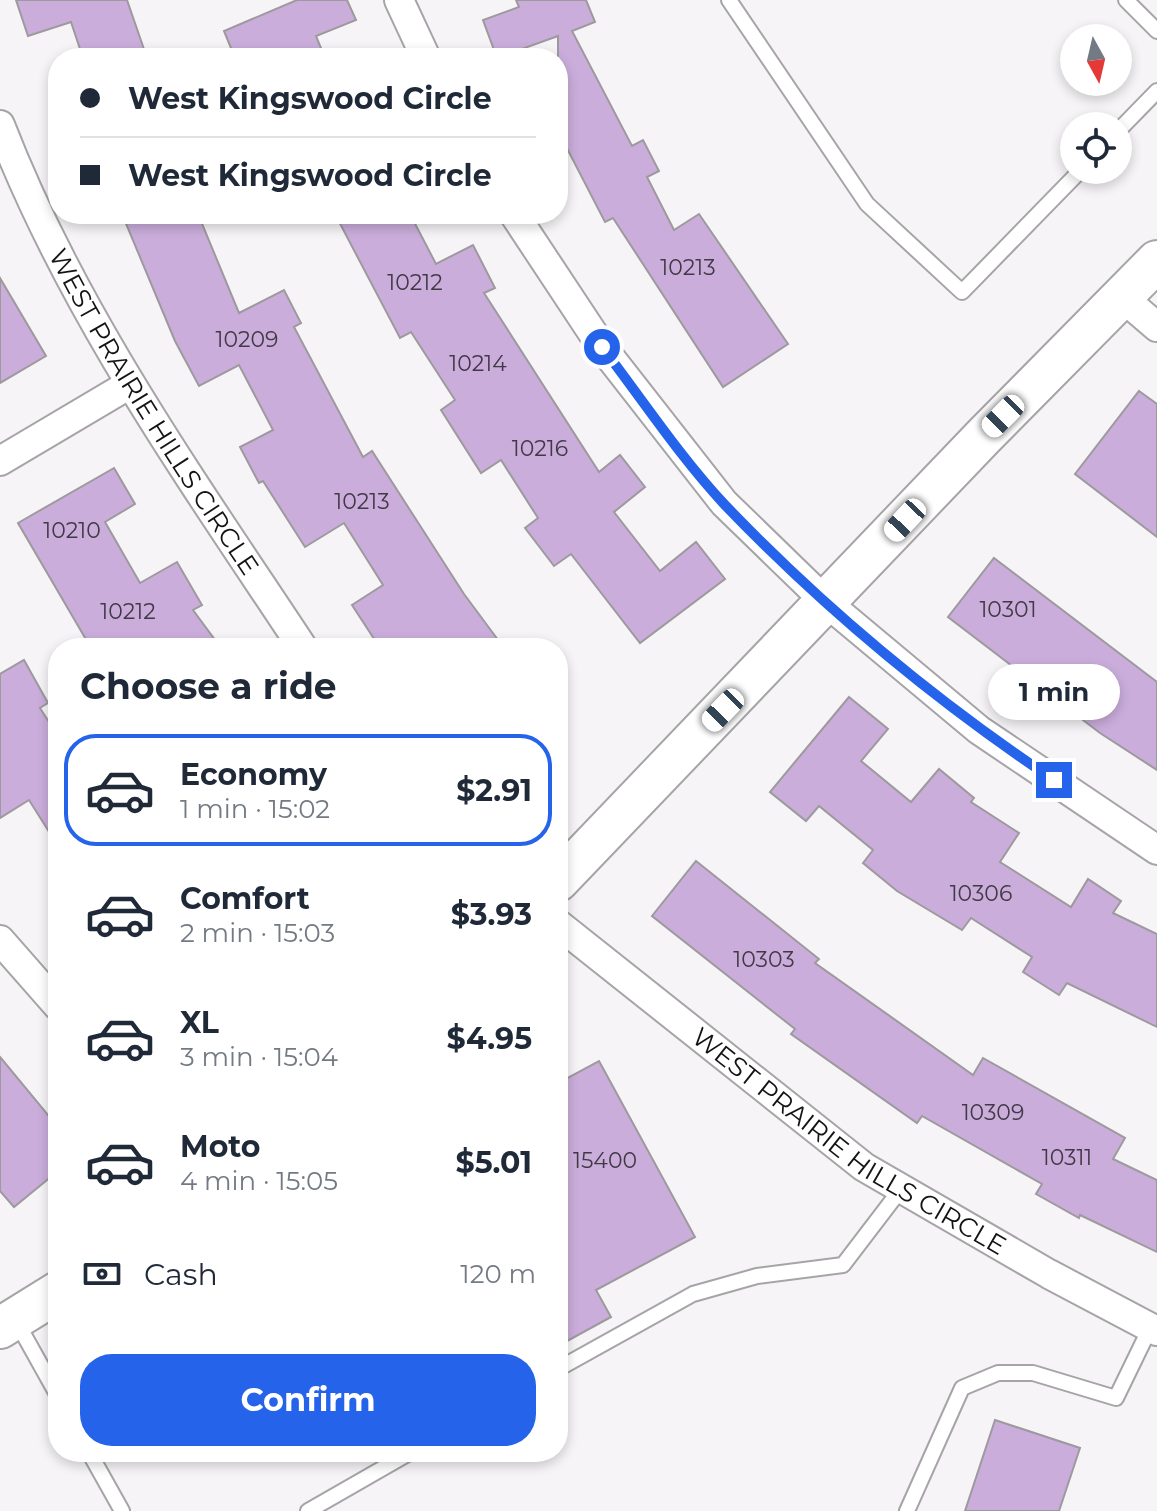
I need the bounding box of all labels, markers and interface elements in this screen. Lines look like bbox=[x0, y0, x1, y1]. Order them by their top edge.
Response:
north arrow bbox=[1060, 24, 1132, 96]
map controls bbox=[1060, 24, 1132, 184]
text: West Kingswood Circle bbox=[128, 80, 492, 117]
button: locate bbox=[1060, 112, 1132, 184]
text: West Kingswood Circle bbox=[128, 157, 492, 194]
street label: WEST PRAIRIE HILLS CIRCLE bbox=[42, 243, 266, 581]
house number: 10213 bbox=[660, 254, 716, 281]
house number: 10212 bbox=[387, 269, 443, 296]
house number: 10209 bbox=[216, 326, 278, 353]
route start bbox=[584, 329, 620, 365]
house number: 10214 bbox=[449, 350, 507, 377]
car bbox=[978, 391, 1028, 441]
house number: 10216 bbox=[512, 435, 568, 462]
house number: 10213 bbox=[334, 488, 390, 515]
car bbox=[880, 494, 930, 546]
house number: 10210 bbox=[43, 517, 101, 544]
house number: 10301 bbox=[979, 596, 1037, 623]
house number: 10212 bbox=[100, 598, 156, 625]
text: Choose a ride bbox=[80, 664, 337, 708]
callout: 1 min bbox=[988, 664, 1120, 720]
text: 1 min bbox=[1019, 676, 1089, 708]
car bbox=[698, 684, 748, 736]
icon: car bbox=[84, 754, 156, 826]
text: Economy bbox=[180, 756, 327, 793]
route end bbox=[1036, 762, 1072, 798]
text: $2.91 bbox=[456, 772, 532, 809]
text: 1 min · 15:02 bbox=[180, 793, 330, 825]
icon: car bbox=[84, 878, 156, 950]
text: Comfort bbox=[180, 880, 310, 917]
house number: 10306 bbox=[950, 880, 1012, 907]
text: $3.93 bbox=[451, 896, 532, 933]
text: 2 min · 15:03 bbox=[180, 917, 335, 949]
house number: 10303 bbox=[733, 946, 795, 973]
icon: car bbox=[84, 1002, 156, 1074]
text: XL bbox=[180, 1004, 219, 1041]
text: $4.95 bbox=[446, 1020, 532, 1057]
street label: WEST PRAIRIE HILLS CIRCLE bbox=[686, 1021, 1012, 1262]
text: 3 min · 15:04 bbox=[180, 1041, 338, 1073]
house number: 10309 bbox=[962, 1099, 1024, 1126]
icon: car bbox=[84, 1126, 156, 1198]
text: Moto bbox=[180, 1128, 261, 1165]
text: $5.01 bbox=[456, 1144, 532, 1181]
house number: 10311 bbox=[1042, 1144, 1092, 1171]
house number: 15400 bbox=[573, 1147, 637, 1174]
text: 4 min · 15:05 bbox=[180, 1165, 338, 1197]
icon: cash bbox=[80, 1252, 124, 1296]
text: Cash bbox=[144, 1256, 218, 1293]
text: 120 m bbox=[460, 1258, 536, 1290]
button: Confirm bbox=[80, 1354, 536, 1446]

